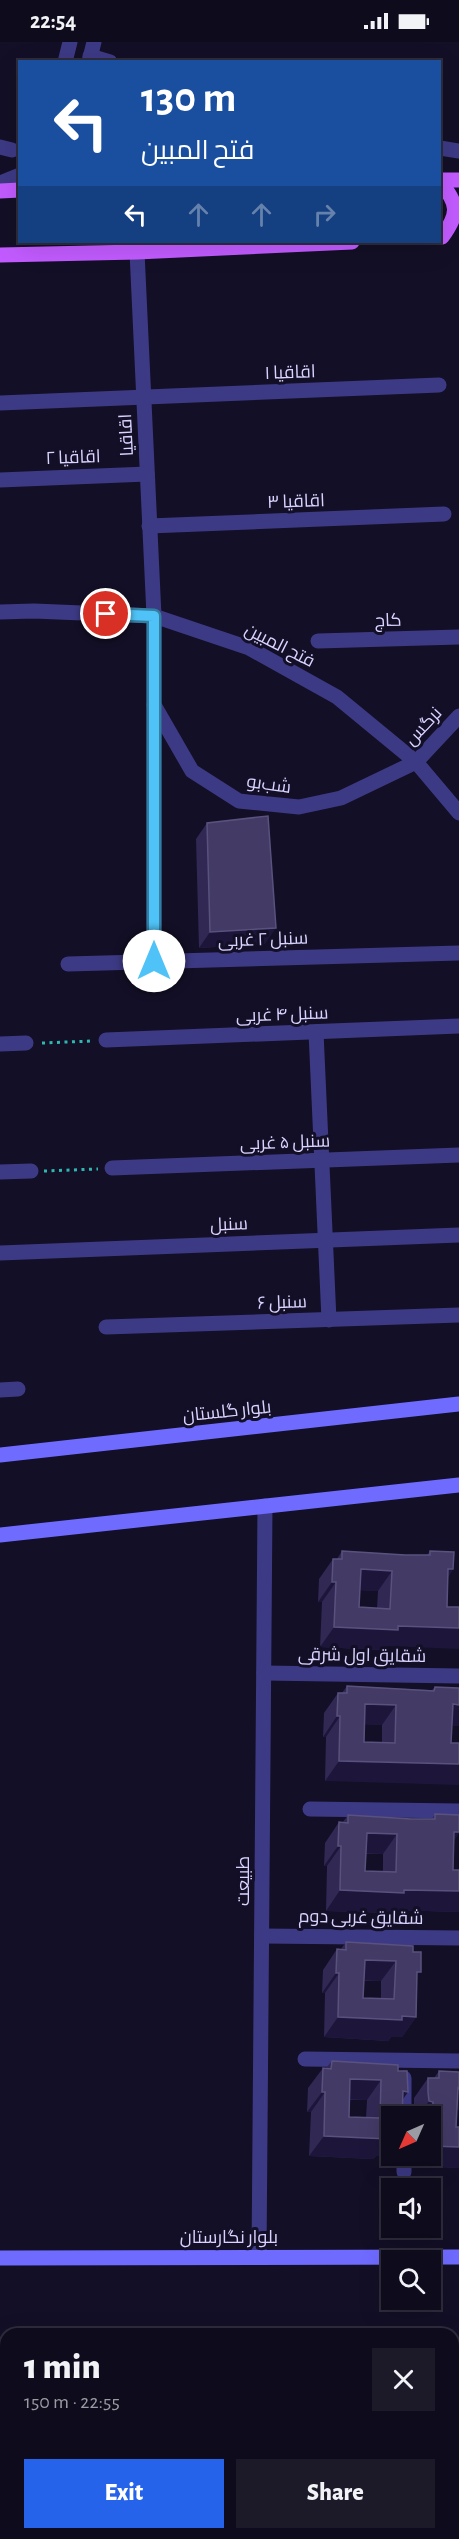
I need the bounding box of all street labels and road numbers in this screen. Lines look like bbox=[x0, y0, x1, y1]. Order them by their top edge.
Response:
street label: اقاقیا ۱ bbox=[264, 363, 316, 383]
street label: اقاقیا bbox=[117, 413, 137, 457]
street label: اقاقیا ۲ bbox=[45, 448, 101, 468]
street label: اقاقیا ۳ bbox=[267, 492, 325, 512]
street label: کاج bbox=[374, 612, 402, 632]
street label: فتح المبین bbox=[241, 621, 317, 673]
street label: نرگس bbox=[402, 704, 446, 750]
street label: شب‌بو bbox=[245, 772, 292, 798]
street label: سنبل ۲ غربی bbox=[218, 929, 308, 952]
street label: سنبل ۴ غربی bbox=[235, 1004, 329, 1027]
street label: سنبل ۵ غربی bbox=[239, 1132, 331, 1155]
street label: سنبل bbox=[210, 1215, 248, 1236]
street label: سنبل ۶ bbox=[257, 1293, 307, 1314]
street label: بلوار گلستان bbox=[182, 1398, 272, 1427]
street label: شقایق اول شرقی bbox=[298, 1645, 426, 1668]
street label: طبیعت bbox=[235, 1856, 253, 1906]
street label: شقایق غربی دوم bbox=[298, 1907, 424, 1930]
street label: بلوار نگارستان bbox=[180, 2229, 278, 2248]

